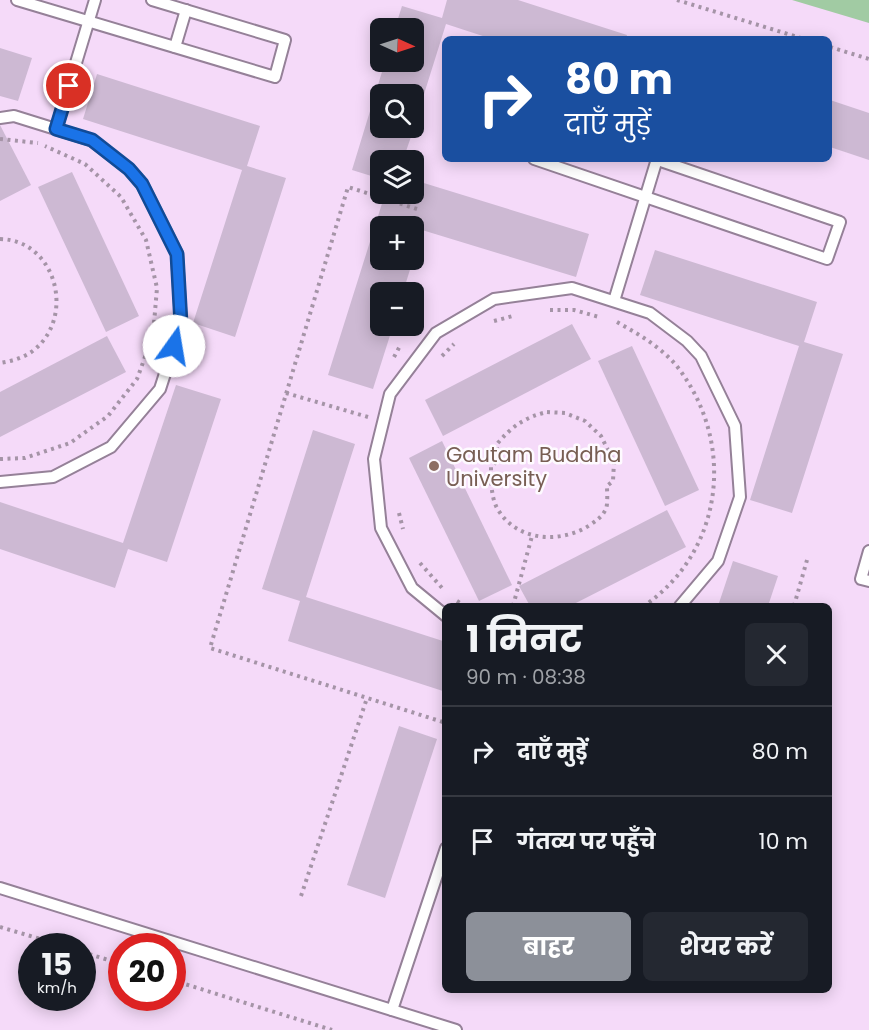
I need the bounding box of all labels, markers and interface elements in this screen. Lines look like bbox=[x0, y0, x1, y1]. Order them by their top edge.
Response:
north arrow bbox=[370, 18, 424, 72]
map controls bbox=[370, 18, 424, 336]
text: 80 m bbox=[565, 50, 673, 109]
pin bbox=[43, 60, 94, 111]
icon: right bbox=[466, 60, 544, 138]
icon: arrive bbox=[52, 69, 85, 102]
button: search bbox=[370, 84, 424, 138]
text: दाएँ मुड़ें bbox=[565, 106, 651, 143]
button: layers bbox=[370, 150, 424, 204]
button: + bbox=[370, 216, 424, 270]
button: − bbox=[370, 282, 424, 336]
position arrow bbox=[142, 314, 206, 378]
place label: Gautam Buddha University bbox=[446, 440, 621, 493]
marker: Gautam Buddha University bbox=[427, 459, 441, 473]
text: 1 मिनट bbox=[466, 614, 582, 665]
button: close bbox=[745, 623, 808, 686]
text: 90 m · 08:38 bbox=[466, 663, 586, 691]
icon: right bbox=[466, 735, 499, 768]
text: दाएँ मुड़ें bbox=[517, 736, 588, 767]
text: 80 m bbox=[752, 736, 808, 767]
icon: arrive bbox=[466, 825, 499, 858]
text: गंतव्य पर पहुँचे bbox=[517, 826, 656, 857]
text: 10 m bbox=[759, 826, 808, 857]
button: बाहर bbox=[466, 912, 631, 981]
button: शेयर करें bbox=[643, 912, 808, 981]
speed limit sign: 20 bbox=[108, 933, 186, 1011]
text: 15 bbox=[42, 943, 72, 986]
text: km/h bbox=[37, 977, 77, 998]

